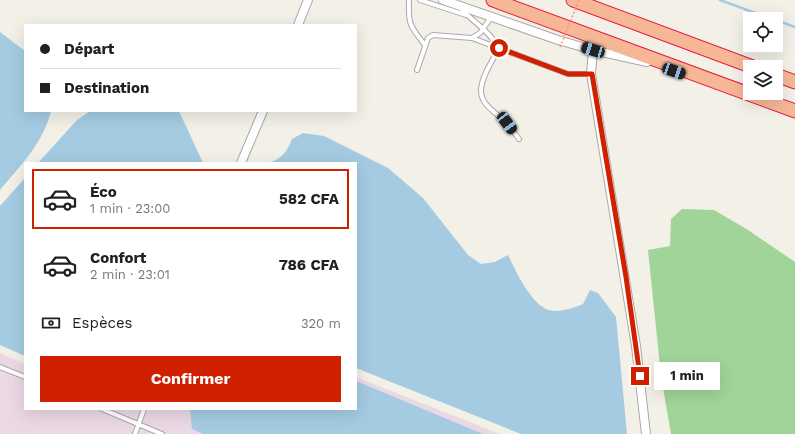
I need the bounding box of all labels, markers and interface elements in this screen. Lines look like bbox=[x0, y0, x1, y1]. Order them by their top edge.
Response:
map controls bbox=[743, 12, 783, 100]
button: locate bbox=[743, 12, 783, 52]
route start bbox=[490, 39, 508, 57]
text: Départ bbox=[64, 40, 114, 58]
car bbox=[580, 41, 606, 59]
button: layers bbox=[743, 60, 783, 100]
car bbox=[661, 61, 687, 81]
text: Destination bbox=[64, 79, 149, 97]
car bbox=[495, 110, 519, 136]
icon: car bbox=[42, 181, 78, 217]
text: Éco bbox=[90, 183, 117, 201]
text: 582 CFA bbox=[279, 190, 339, 208]
text: 1 min · 23:00 bbox=[90, 201, 170, 216]
icon: car bbox=[42, 247, 78, 283]
text: Confort bbox=[90, 249, 146, 267]
text: 786 CFA bbox=[279, 256, 339, 274]
text: 2 min · 23:01 bbox=[90, 267, 170, 282]
icon: cash bbox=[40, 312, 62, 334]
text: Espèces bbox=[72, 314, 133, 332]
text: 320 m bbox=[301, 316, 341, 331]
button: Confirmer bbox=[40, 356, 341, 402]
callout: 1 min bbox=[654, 362, 720, 390]
route end bbox=[631, 367, 649, 385]
text: 1 min bbox=[670, 368, 704, 383]

